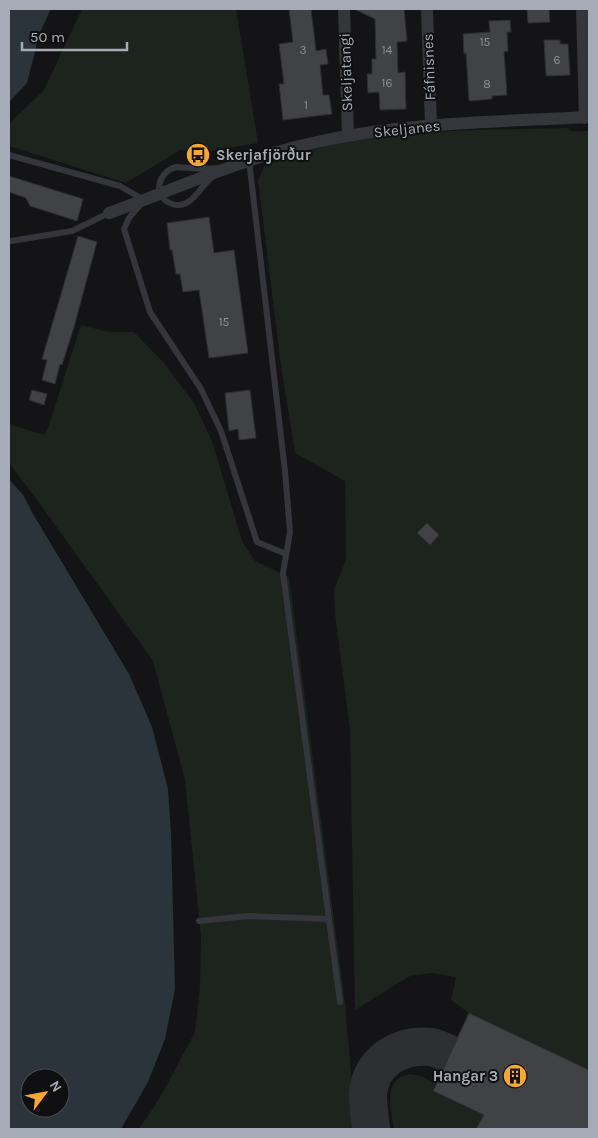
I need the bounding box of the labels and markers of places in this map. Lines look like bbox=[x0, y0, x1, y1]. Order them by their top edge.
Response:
bus stop icon: Skerjafjörður bbox=[185, 142, 211, 168]
place label: Skerjafjörður bbox=[216, 146, 311, 164]
building icon: Hangar 3 bbox=[502, 1063, 528, 1089]
place label: Hangar 3 bbox=[433, 1067, 498, 1085]

